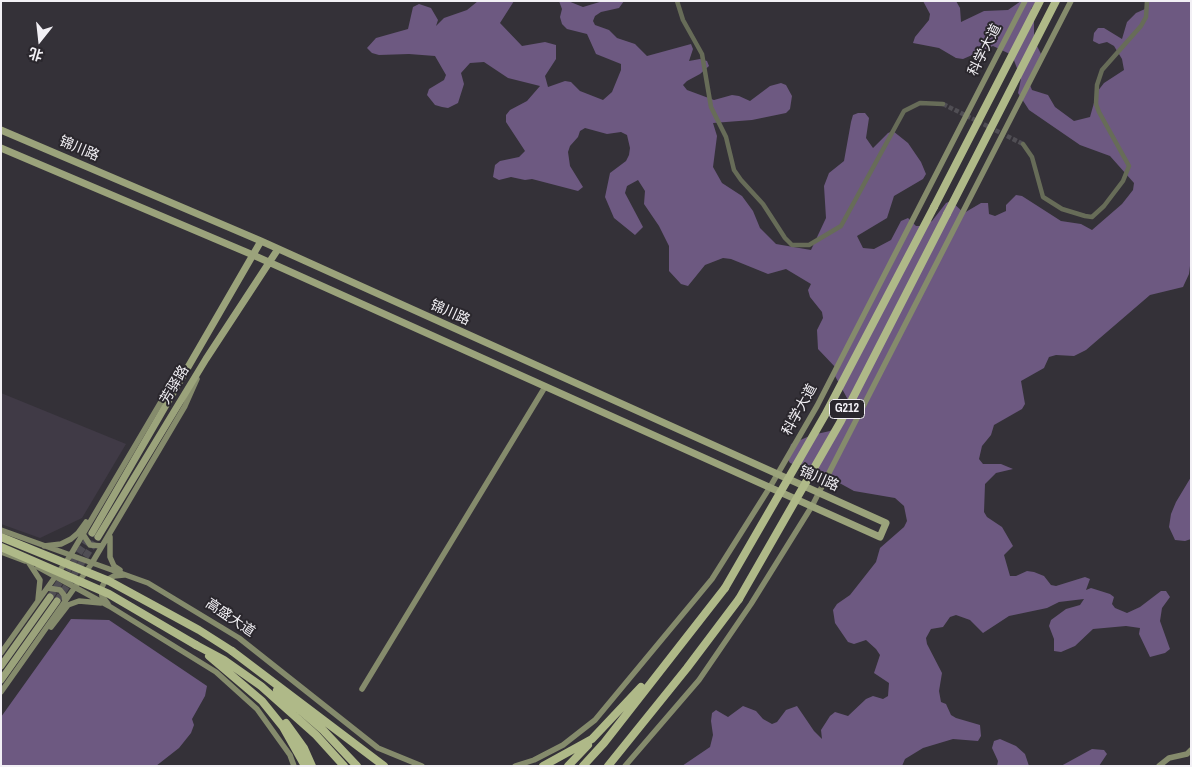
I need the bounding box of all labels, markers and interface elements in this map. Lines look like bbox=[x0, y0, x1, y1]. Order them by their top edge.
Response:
north arrow bbox=[15, 15, 65, 65]
street label: 科学大道 bbox=[965, 21, 1005, 79]
text: 北 bbox=[27, 44, 45, 65]
street label: 锦川路 bbox=[56, 133, 102, 165]
street label: 锦川路 bbox=[427, 297, 473, 329]
street label: 芳驿路 bbox=[157, 363, 193, 407]
street label: 科学大道 bbox=[779, 381, 821, 439]
road number: G212 bbox=[830, 399, 864, 418]
street label: 锦川路 bbox=[796, 463, 842, 495]
street label: 高盛大道 bbox=[202, 595, 258, 641]

